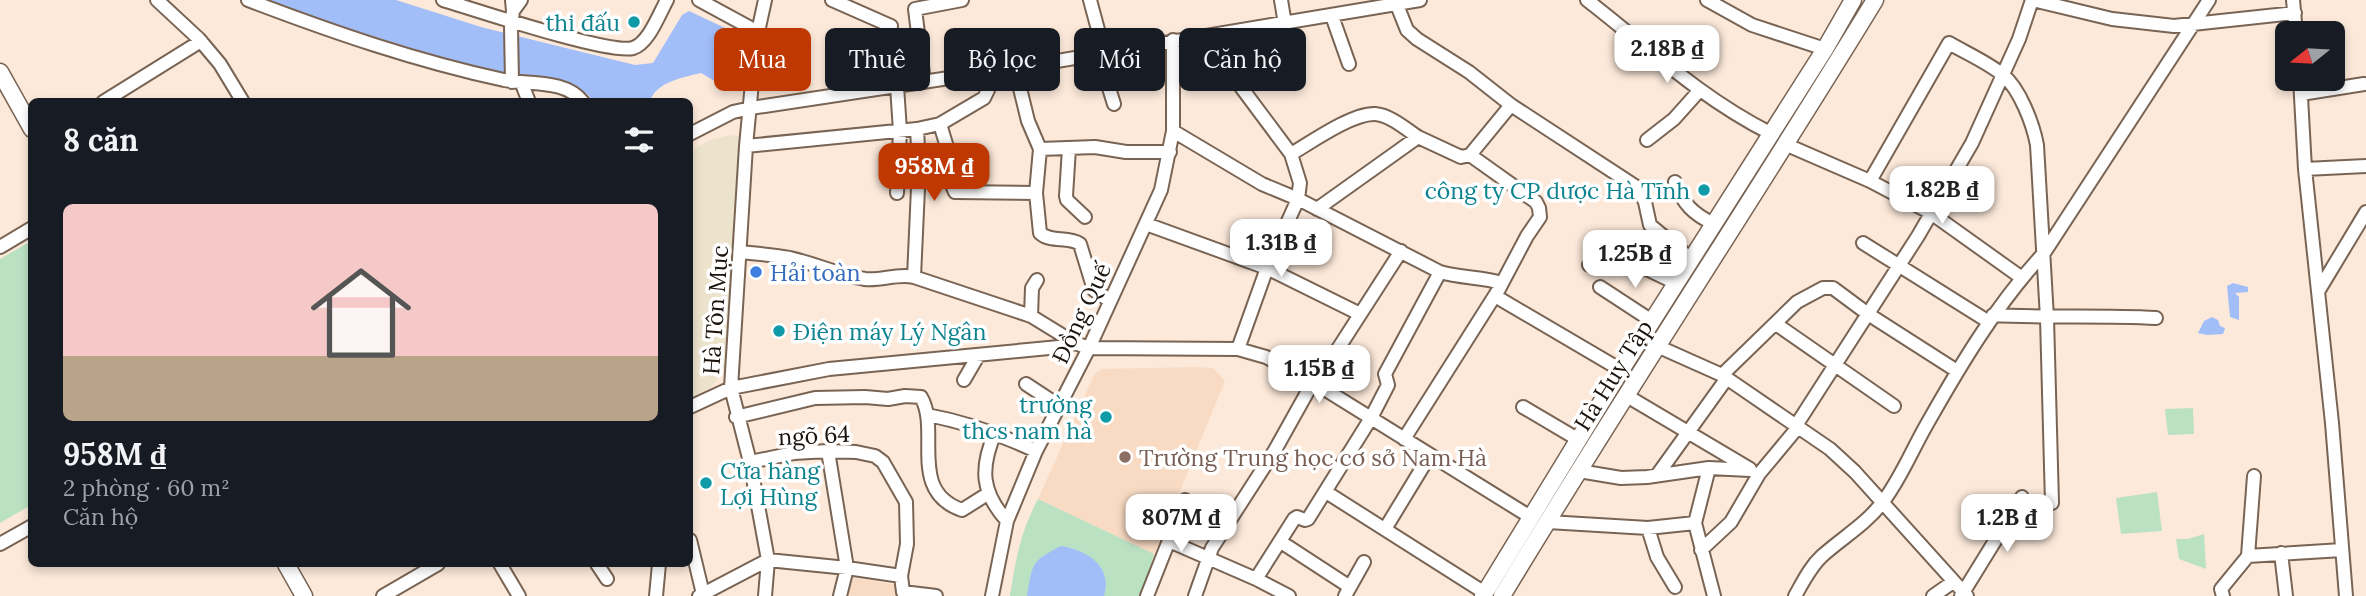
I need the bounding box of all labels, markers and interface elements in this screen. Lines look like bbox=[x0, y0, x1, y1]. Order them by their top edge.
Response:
place label: thi đấu bbox=[545, 8, 620, 37]
marker: thi đấu bbox=[626, 14, 642, 30]
north arrow bbox=[2275, 21, 2345, 91]
map controls bbox=[2275, 21, 2345, 91]
pin: 2.18B ₫ bbox=[1602, 25, 1732, 85]
chip: Mua bbox=[714, 28, 811, 91]
chip: Thuê bbox=[825, 28, 930, 91]
chip: Bộ lọc bbox=[944, 28, 1060, 91]
chip: Mới bbox=[1074, 28, 1165, 91]
chip: Căn hộ bbox=[1179, 28, 1306, 91]
text: 2.18B ₫ bbox=[1630, 33, 1704, 62]
text: 8 căn bbox=[63, 121, 138, 159]
icon: filters bbox=[620, 121, 658, 159]
pin: 958M ₫ bbox=[877, 144, 991, 203]
text: 958M ₫ bbox=[894, 151, 974, 180]
pin: 1.82B ₫ bbox=[1877, 166, 2007, 226]
text: 1.82B ₫ bbox=[1905, 174, 1979, 203]
place label: công ty CP dược Hà Tĩnh bbox=[1425, 176, 1690, 205]
marker: công ty CP dược Hà Tĩnh bbox=[1696, 182, 1712, 198]
pin: 1.31B ₫ bbox=[1216, 219, 1346, 279]
text: 1.31B ₫ bbox=[1246, 227, 1316, 256]
pin: 1.25B ₫ bbox=[1570, 230, 1700, 290]
text: 1.25B ₫ bbox=[1599, 238, 1671, 267]
street label: Hà Tôn Mục bbox=[696, 244, 734, 376]
icon: home bbox=[298, 250, 424, 376]
street label: Đồng Quế bbox=[1045, 257, 1118, 368]
place label: Hải toàn bbox=[770, 258, 861, 287]
marker: Hải toàn bbox=[748, 264, 764, 280]
street label: Hà Huy Tập bbox=[1568, 314, 1658, 436]
place label: Điện máy Lý Ngân bbox=[793, 317, 986, 346]
marker: Điện máy Lý Ngân bbox=[771, 323, 787, 339]
pin: 1.15B ₫ bbox=[1254, 346, 1384, 405]
text: 1.15B ₫ bbox=[1284, 353, 1354, 382]
place label: trường thcs nam hà bbox=[962, 390, 1093, 445]
marker: trường thcs nam hà bbox=[1098, 409, 1114, 425]
street label: ngõ 64 bbox=[777, 419, 851, 451]
text: 958M ₫ bbox=[63, 435, 166, 473]
place label: Trường Trung học cơ sở Nam Hà bbox=[1139, 443, 1487, 472]
marker: Trường Trung học cơ sở Nam Hà bbox=[1117, 449, 1133, 465]
place label: Cửa hàng Lợi Hùng bbox=[720, 456, 821, 511]
text: 2 phòng · 60 m² bbox=[63, 473, 230, 502]
marker: Cửa hàng Lợi Hùng bbox=[698, 475, 714, 491]
pin: 807M ₫ bbox=[1124, 494, 1238, 554]
pin: 1.2B ₫ bbox=[1950, 494, 2064, 554]
text: Căn hộ bbox=[63, 502, 138, 531]
text: 807M ₫ bbox=[1142, 502, 1220, 531]
text: 1.2B ₫ bbox=[1977, 502, 2037, 531]

